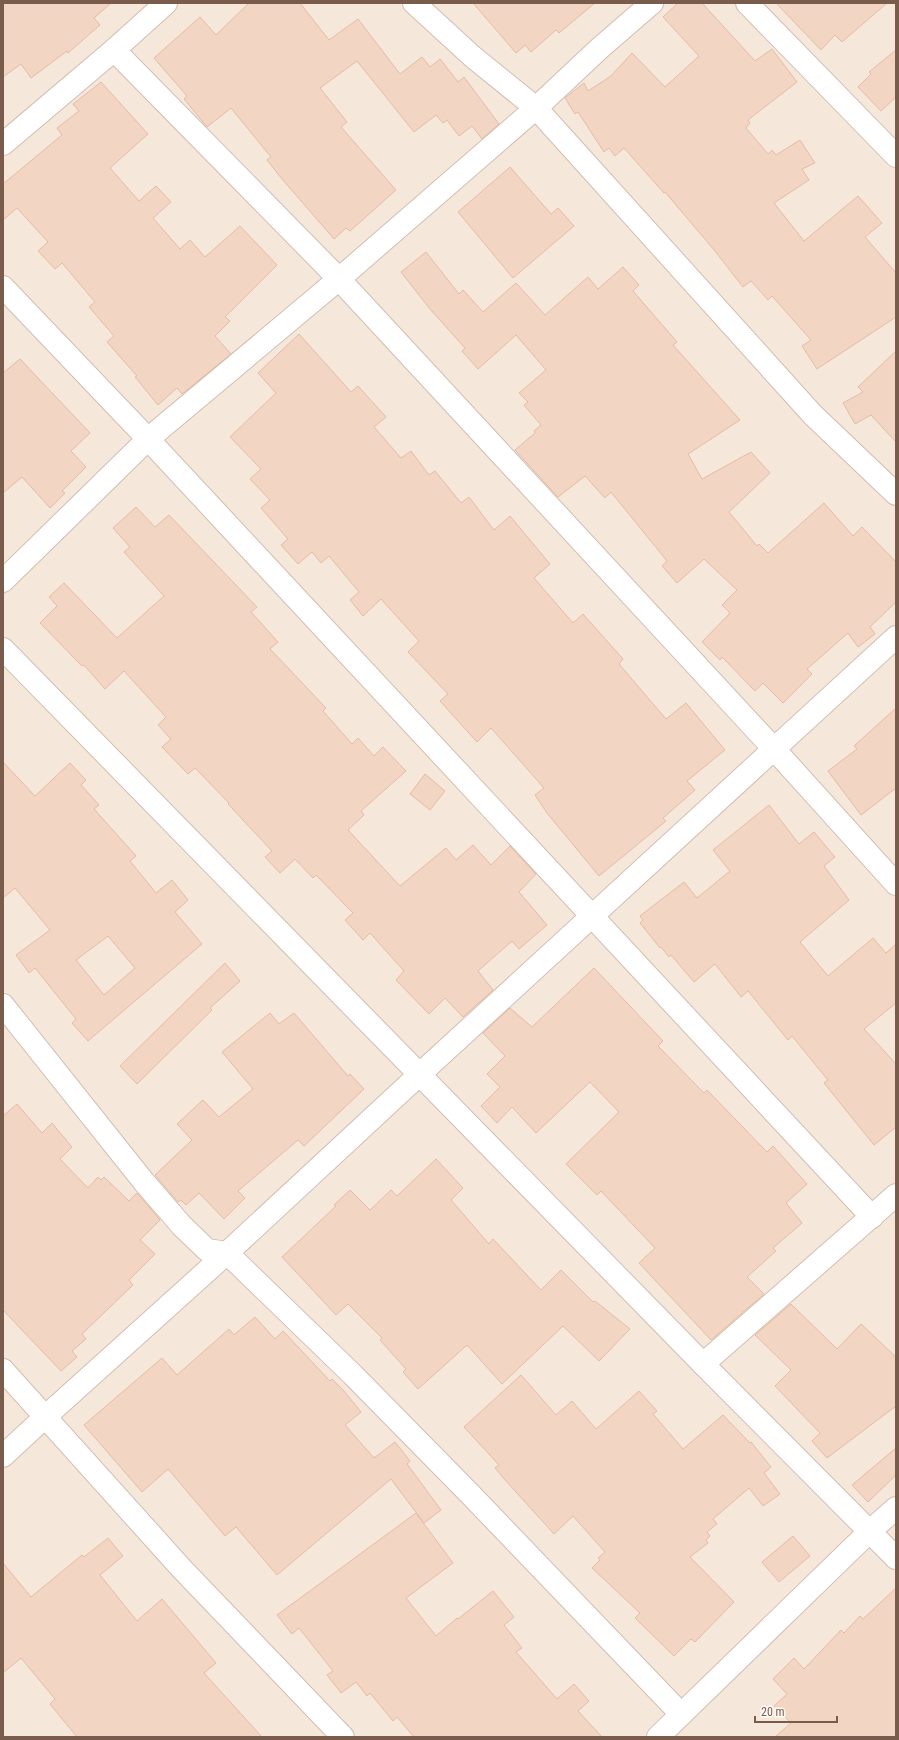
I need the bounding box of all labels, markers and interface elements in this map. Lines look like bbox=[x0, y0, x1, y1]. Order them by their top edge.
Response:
scale bar bbox=[755, 1698, 837, 1724]
text: 20 m bbox=[761, 1705, 785, 1719]

